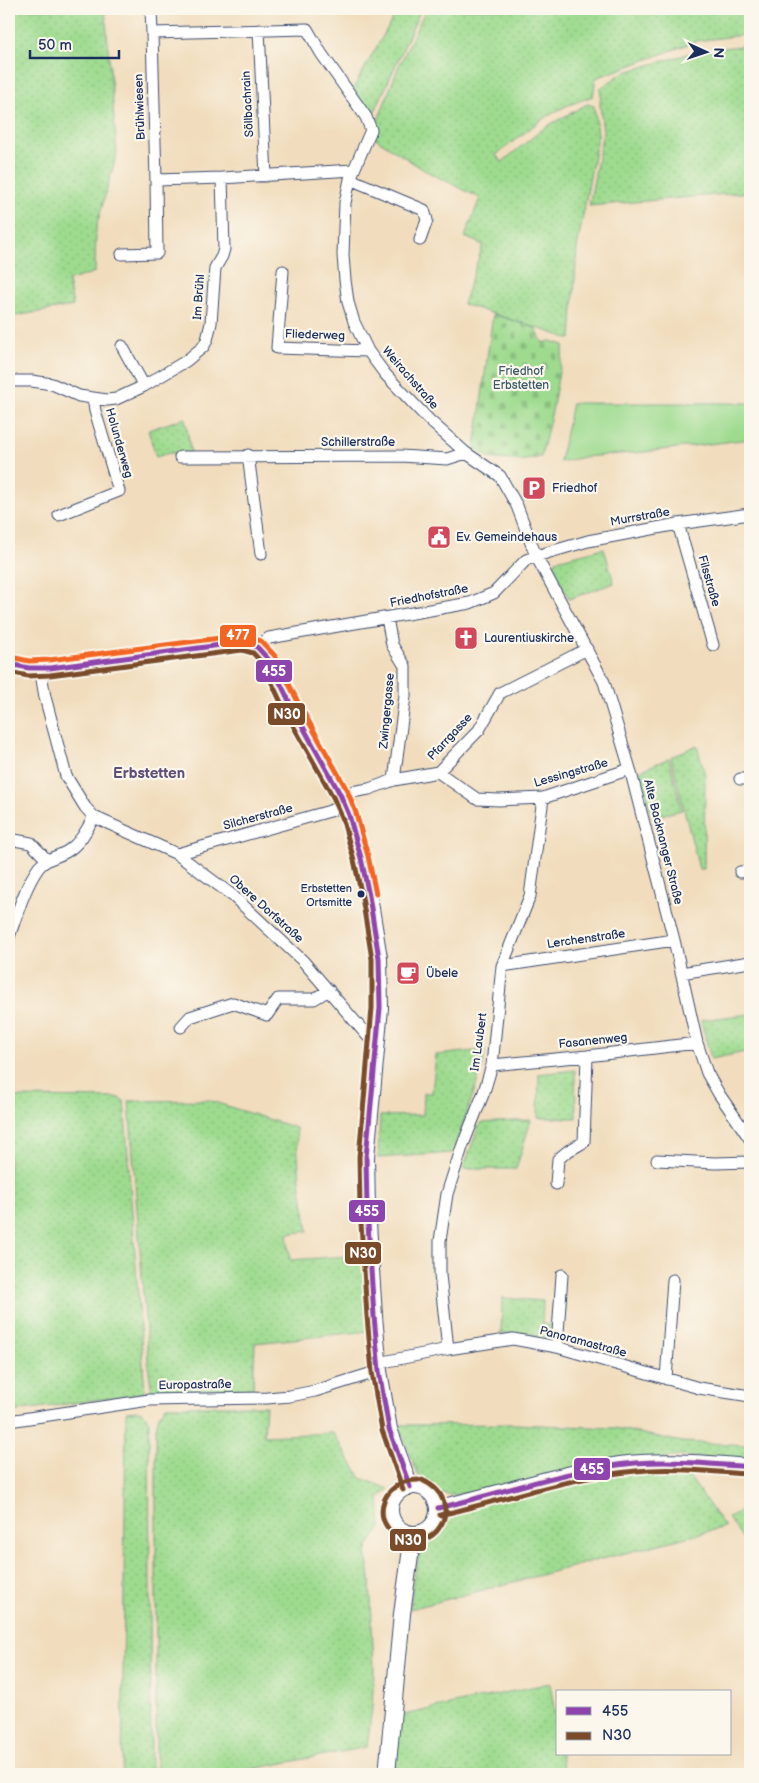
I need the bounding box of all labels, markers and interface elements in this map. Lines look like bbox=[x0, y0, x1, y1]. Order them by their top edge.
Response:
scale bar bbox=[30, 28, 119, 60]
north arrow bbox=[682, 28, 732, 78]
text: 50 m bbox=[38, 36, 72, 55]
text: N bbox=[710, 47, 727, 58]
street label: Söllbachrain bbox=[239, 70, 257, 138]
street label: Brühlwiesen bbox=[131, 73, 149, 140]
street label: Im Brühl bbox=[190, 274, 208, 320]
street label: Fliederweg bbox=[285, 326, 345, 344]
street label: Weirachstraße bbox=[379, 343, 441, 413]
park label: Friedhof Erbstetten bbox=[493, 364, 549, 393]
street label: Holunderweg bbox=[102, 406, 136, 480]
street label: Schillerstraße bbox=[321, 435, 395, 450]
parking icon: Friedhof bbox=[521, 475, 547, 501]
place label: Friedhof bbox=[552, 481, 598, 496]
street label: Murrstraße bbox=[609, 504, 671, 530]
public building icon: Ev. Gemeindehaus bbox=[426, 524, 452, 550]
place label: Ev. Gemeindehaus bbox=[456, 530, 557, 545]
street label: Filsstraße bbox=[694, 554, 724, 608]
street label: Friedhofstraße bbox=[389, 581, 469, 611]
line badge: 477 bbox=[219, 624, 257, 648]
church icon: Laurentiuskirche bbox=[453, 625, 479, 651]
text: 477 bbox=[226, 627, 250, 644]
place label: Laurentiuskirche bbox=[484, 631, 574, 646]
line badge: 455 bbox=[255, 659, 293, 683]
text: 455 bbox=[262, 663, 286, 680]
street label: Zwingergasse bbox=[376, 673, 398, 750]
line badge: N30 bbox=[267, 702, 306, 726]
text: N30 bbox=[273, 706, 301, 723]
street label: Pfarrgasse bbox=[424, 710, 476, 764]
street label: Lessingstraße bbox=[532, 755, 610, 791]
district label: Erbstetten bbox=[113, 764, 185, 783]
street label: Alte Backnanger Straße bbox=[640, 778, 686, 906]
street label: Silcherstraße bbox=[222, 801, 294, 833]
street label: Obere Dorfstraße bbox=[226, 872, 306, 946]
place label: Erbstetten Ortsmitte bbox=[300, 882, 352, 909]
marker: Erbstetten Ortsmitte bbox=[356, 889, 366, 899]
street label: Lerchenstraße bbox=[546, 926, 626, 952]
cafe icon: Übele bbox=[395, 960, 421, 986]
place label: Übele bbox=[426, 965, 458, 981]
street label: Im Laubert bbox=[467, 1011, 491, 1072]
street label: Fasanenweg bbox=[558, 1030, 628, 1052]
line badge: 455 bbox=[348, 1199, 386, 1223]
text: 455 bbox=[355, 1203, 379, 1220]
line badge: N30 bbox=[344, 1241, 382, 1265]
text: N30 bbox=[349, 1245, 377, 1262]
street label: Panoramastraße bbox=[538, 1323, 628, 1361]
street label: Europastraße bbox=[158, 1377, 232, 1393]
line badge: 455 bbox=[573, 1457, 611, 1481]
text: 455 bbox=[580, 1461, 604, 1478]
line badge: N30 bbox=[389, 1528, 427, 1552]
text: N30 bbox=[394, 1532, 422, 1549]
legend bbox=[556, 1690, 732, 1756]
text: 455 bbox=[602, 1702, 628, 1721]
text: N30 bbox=[602, 1726, 632, 1745]

